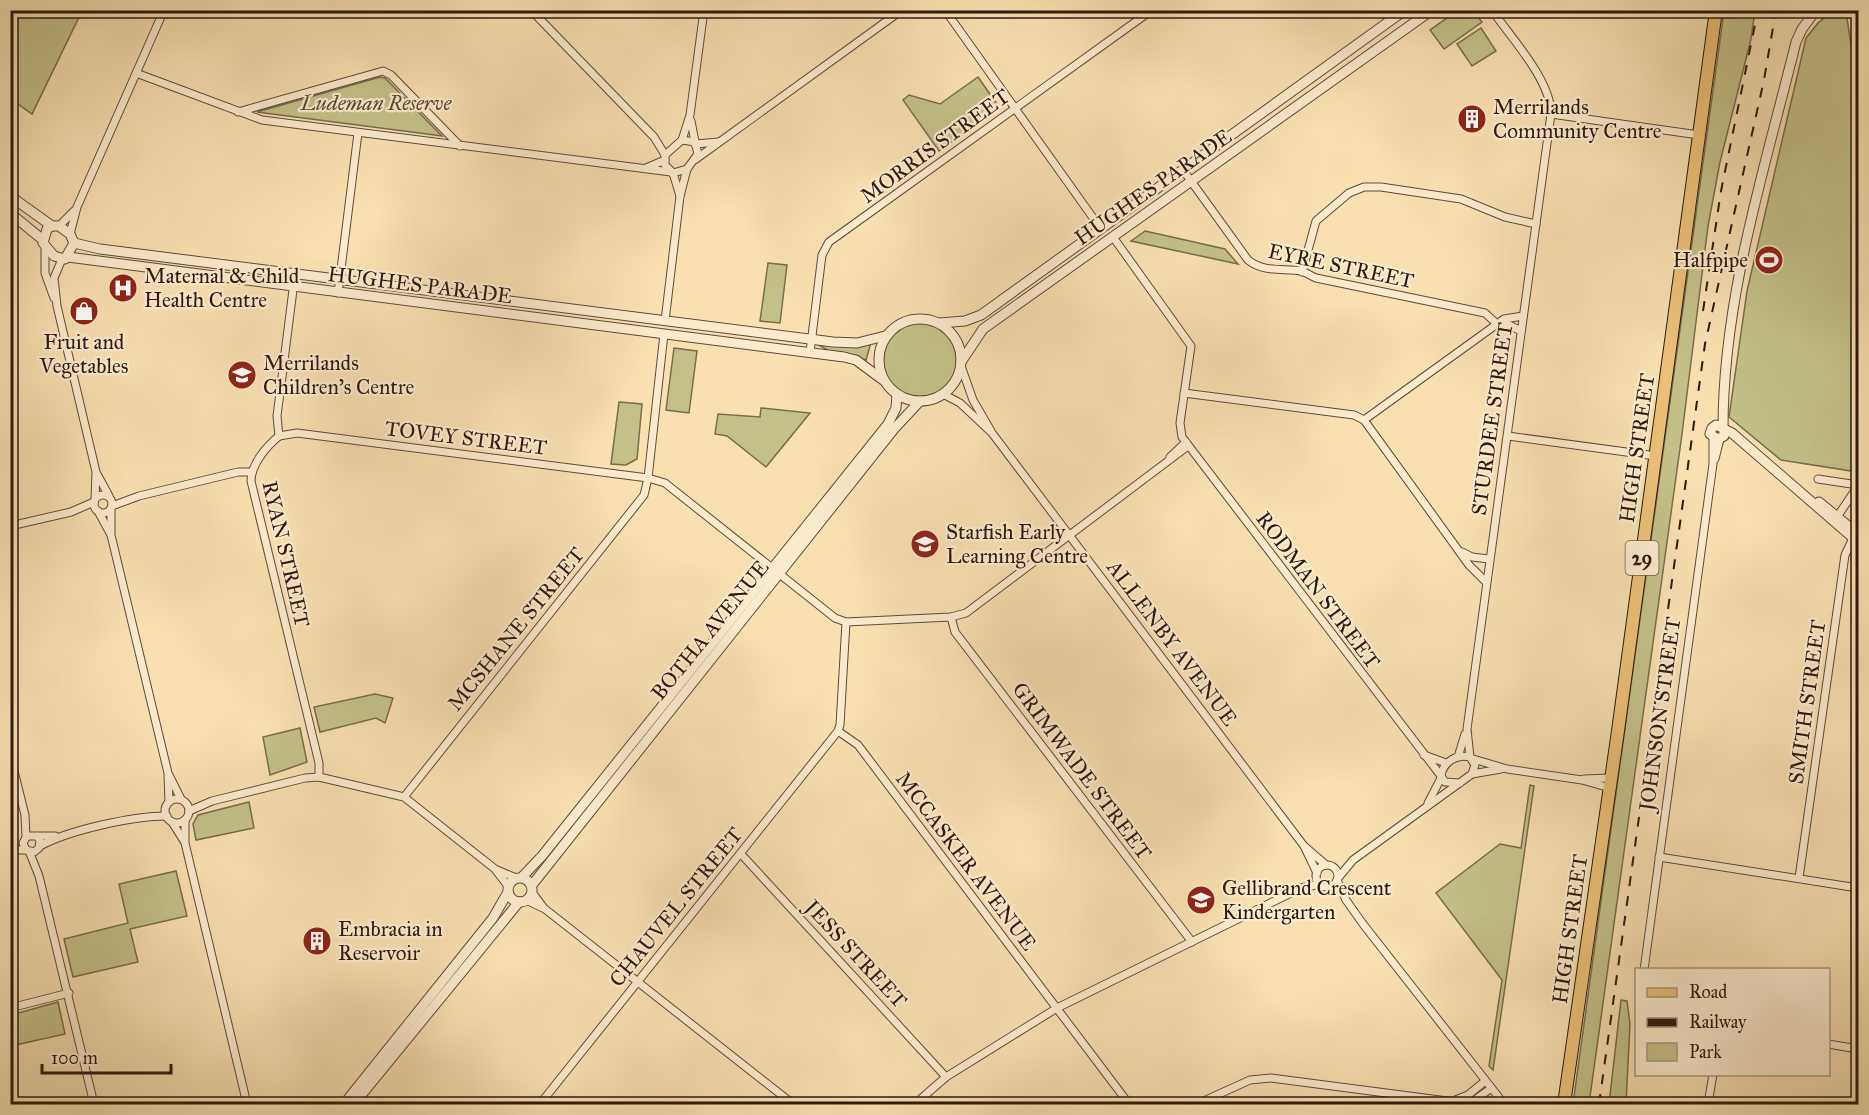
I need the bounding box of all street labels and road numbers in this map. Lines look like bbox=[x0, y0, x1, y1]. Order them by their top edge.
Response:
street label: MORRIS STREET bbox=[855, 83, 1015, 209]
street label: HUGHES PARADE bbox=[1070, 123, 1236, 251]
street label: EYRE STREET bbox=[1266, 238, 1416, 294]
street label: HUGHES PARADE bbox=[326, 261, 514, 309]
street label: STURDEE STREET bbox=[1466, 321, 1518, 517]
street label: HIGH STREET bbox=[1614, 372, 1660, 524]
street label: TOVEY STREET bbox=[384, 415, 548, 461]
street label: RYAN STREET bbox=[257, 478, 315, 630]
street label: RODMAN STREET bbox=[1250, 506, 1386, 674]
road number: 29 bbox=[1626, 541, 1658, 575]
street label: MCSHANE STREET bbox=[442, 542, 590, 716]
street label: ALLENBY AVENUE bbox=[1100, 554, 1243, 731]
street label: BOTHA AVENUE bbox=[646, 555, 774, 705]
street label: JOHNSON STREET bbox=[1633, 615, 1686, 815]
street label: SMITH STREET bbox=[1783, 618, 1831, 786]
street label: GRIMWADE STREET bbox=[1007, 677, 1157, 865]
street label: MCCASKER AVENUE bbox=[890, 766, 1042, 956]
street label: CHAUVEL STREET bbox=[604, 822, 748, 992]
street label: HIGH STREET bbox=[1547, 853, 1593, 1005]
street label: JESS STREET bbox=[798, 893, 913, 1013]

